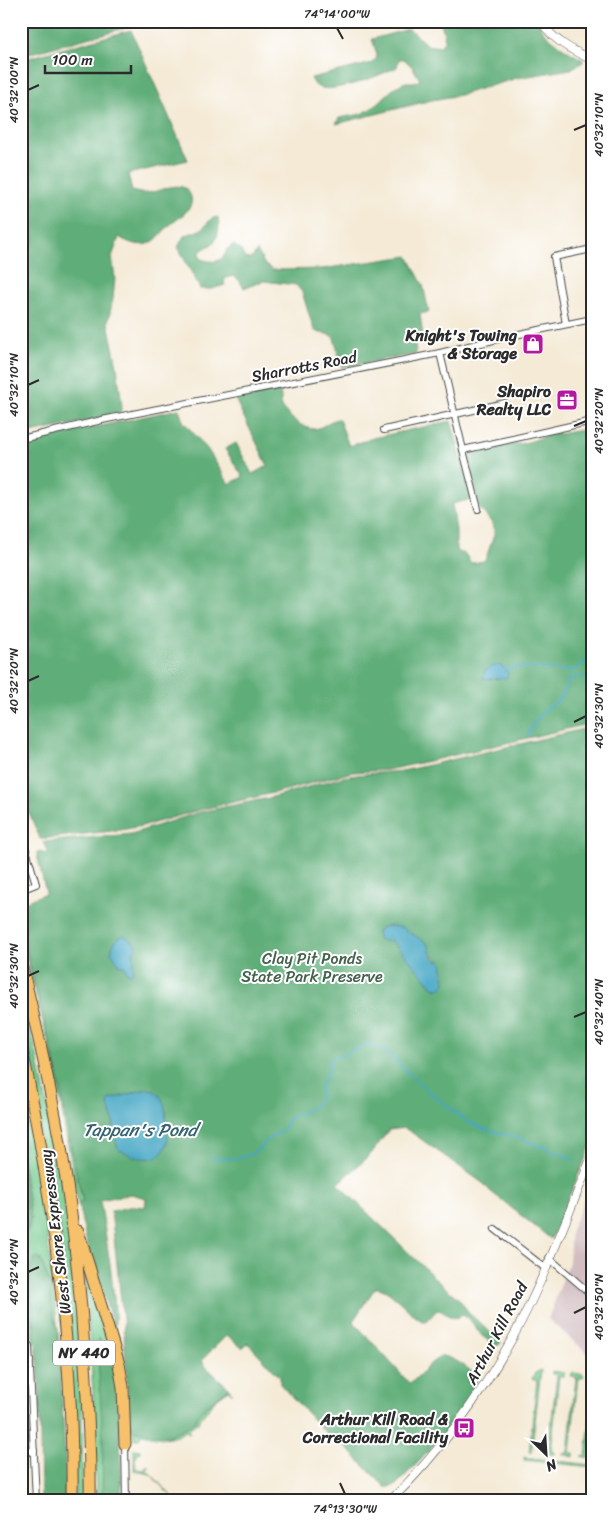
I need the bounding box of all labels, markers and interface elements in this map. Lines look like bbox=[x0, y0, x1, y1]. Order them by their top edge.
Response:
text: 74°14'00"W bbox=[304, 3, 371, 25]
scale bar bbox=[45, 42, 131, 74]
text: 100 m bbox=[52, 47, 93, 73]
text: 40°32'00"N bbox=[3, 56, 25, 123]
text: 40°32'10"N bbox=[588, 92, 610, 157]
place label: Knight's Towing & Storage bbox=[404, 321, 518, 368]
shop icon: Knight's Towing & Storage bbox=[521, 332, 545, 356]
street label: Sharrotts Road bbox=[249, 342, 361, 391]
text: 40°32'10"N bbox=[3, 352, 25, 417]
place label: Shapiro Realty LLC bbox=[476, 377, 551, 424]
text: 40°32'20"N bbox=[588, 387, 610, 454]
office icon: Shapiro Realty LLC bbox=[555, 388, 579, 412]
text: 40°32'20"N bbox=[3, 647, 25, 714]
text: 40°32'30"N bbox=[588, 682, 610, 749]
text: 40°32'30"N bbox=[3, 942, 25, 1009]
park label: Clay Pit Ponds State Park Preserve bbox=[241, 944, 383, 991]
text: 40°32'40"N bbox=[588, 978, 610, 1045]
water label: Tappan's Pond bbox=[83, 1114, 201, 1146]
street label: West Shore Expressway bbox=[31, 1147, 80, 1316]
text: 40°32'40"N bbox=[3, 1238, 25, 1305]
text: 40°32'50"N bbox=[588, 1273, 610, 1340]
street label: Arthur Kill Road bbox=[457, 1275, 537, 1391]
road number: NY 440 bbox=[53, 1340, 115, 1366]
place label: Arthur Kill Road & Correctional Facility bbox=[302, 1405, 449, 1452]
bus stop icon: Arthur Kill Road & Correctional Facility bbox=[452, 1416, 476, 1440]
north arrow bbox=[520, 1430, 570, 1480]
text: N bbox=[541, 1452, 562, 1479]
text: 74°13'30"W bbox=[313, 1498, 378, 1520]

